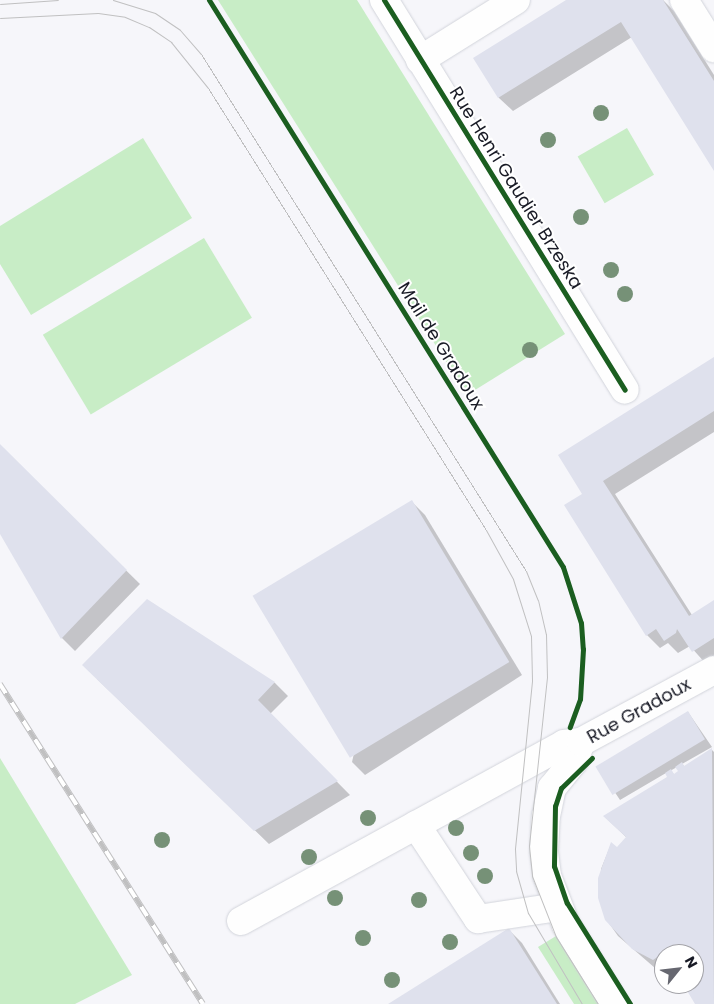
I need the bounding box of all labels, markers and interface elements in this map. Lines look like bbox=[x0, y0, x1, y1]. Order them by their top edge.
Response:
street label: Rue Henri Gaudier Brzeska bbox=[445, 83, 587, 293]
street label: Mail de Gradoux bbox=[393, 278, 489, 414]
street label: Rue Gradoux bbox=[583, 674, 695, 748]
north arrow bbox=[654, 944, 704, 994]
text: N bbox=[680, 953, 703, 972]

